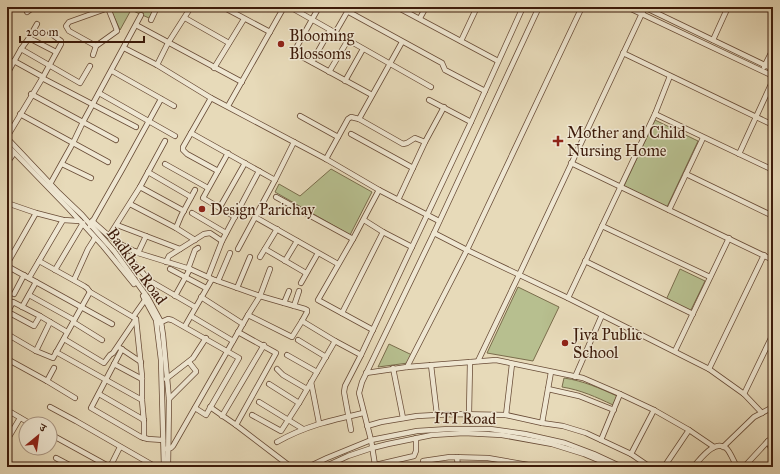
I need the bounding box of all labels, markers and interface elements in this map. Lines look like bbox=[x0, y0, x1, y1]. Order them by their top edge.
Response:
scale bar bbox=[20, 18, 144, 44]
text: 200 m bbox=[26, 25, 59, 39]
place label: Blooming Blossoms bbox=[289, 26, 355, 63]
marker: Blooming Blossoms bbox=[276, 39, 286, 49]
place label: Mother and Child Nursing Home bbox=[567, 123, 686, 161]
marker: Mother and Child Nursing Home bbox=[552, 135, 564, 147]
place label: Design Parichay bbox=[210, 200, 315, 220]
marker: Design Parichay bbox=[197, 204, 207, 214]
street label: Badkhal Road bbox=[103, 224, 171, 308]
place label: Jiva Public School bbox=[571, 325, 643, 362]
marker: Jiva Public School bbox=[560, 338, 570, 348]
street label: ITI Road bbox=[434, 408, 496, 428]
north arrow bbox=[18, 416, 58, 456]
text: उ bbox=[36, 420, 49, 435]

